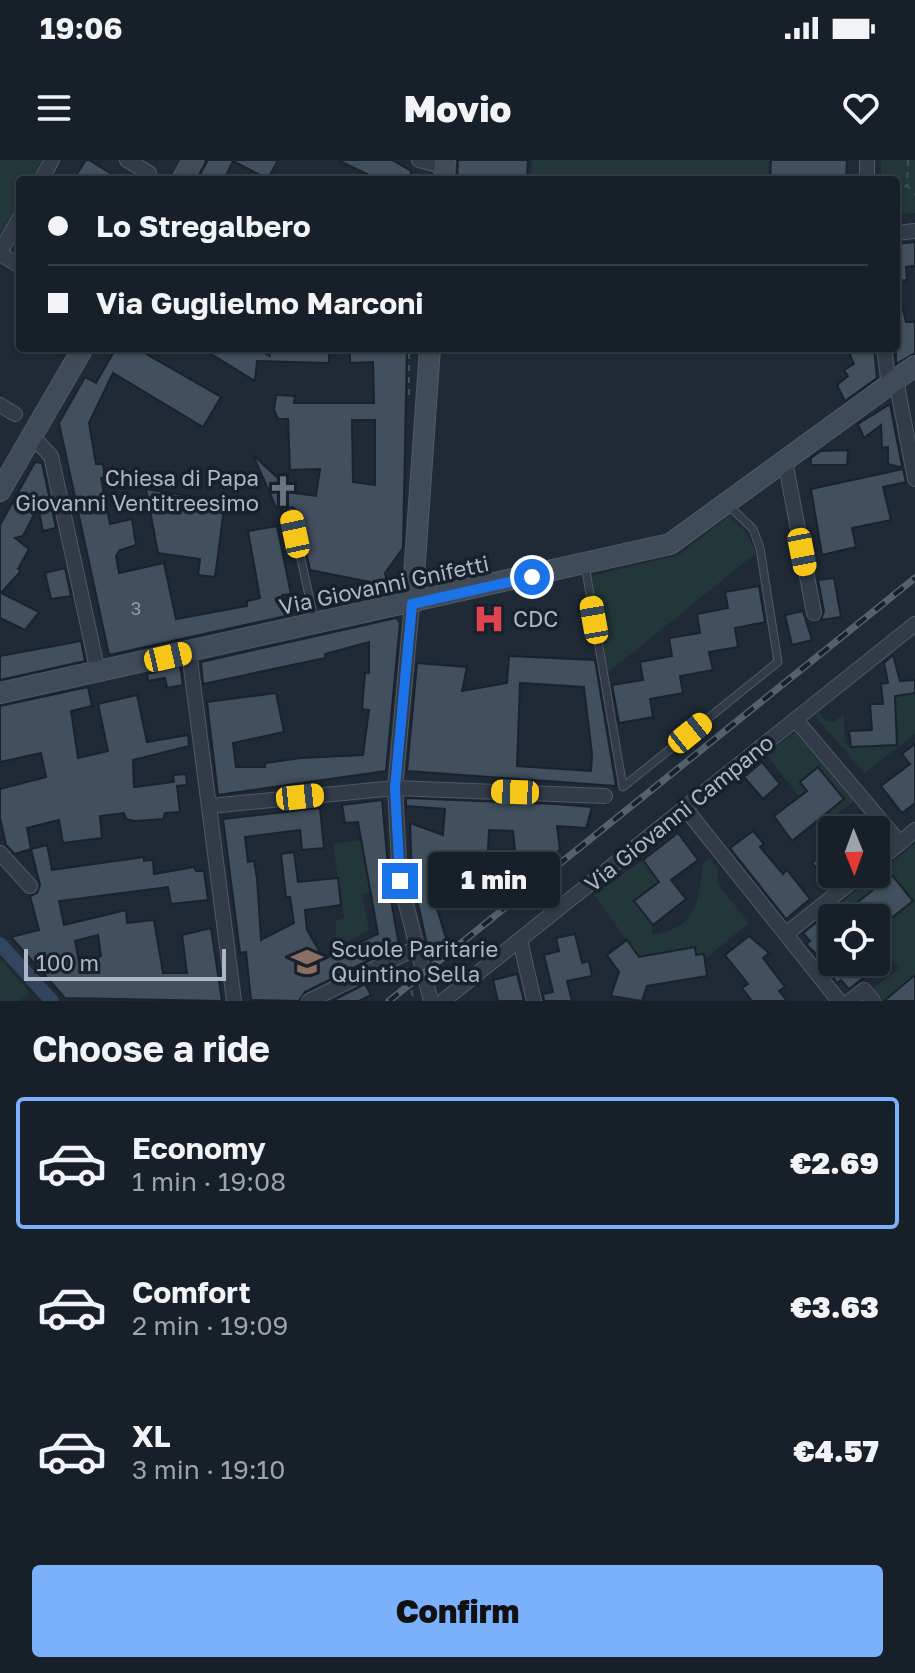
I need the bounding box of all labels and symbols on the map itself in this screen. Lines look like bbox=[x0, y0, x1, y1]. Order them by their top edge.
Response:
place label: Chiesa di Papa Giovanni Ventitreesimo bbox=[15, 464, 259, 516]
church icon: Chiesa di Papa Giovanni Ventitreesimo bbox=[266, 474, 300, 508]
car bbox=[278, 508, 312, 560]
car bbox=[786, 526, 818, 578]
street label: Via Giovanni Gnifetti bbox=[276, 549, 491, 620]
route start bbox=[514, 559, 550, 595]
car bbox=[578, 594, 610, 646]
house number: 3 bbox=[131, 597, 141, 619]
hospital icon: CDC bbox=[472, 602, 506, 636]
place label: CDC bbox=[513, 605, 558, 632]
car bbox=[142, 640, 194, 674]
car bbox=[664, 709, 716, 757]
street label: Via Giovanni Campano bbox=[579, 728, 778, 897]
car bbox=[491, 779, 539, 805]
car bbox=[275, 783, 325, 811]
north arrow bbox=[818, 816, 890, 888]
callout: 1 min bbox=[428, 853, 560, 909]
route end bbox=[382, 863, 418, 899]
place label: Scuole Paritarie Quintino Sella bbox=[331, 935, 498, 987]
scale bar bbox=[24, 945, 226, 981]
school or university icon: Scuole Paritarie Quintino Sella bbox=[290, 945, 324, 979]

